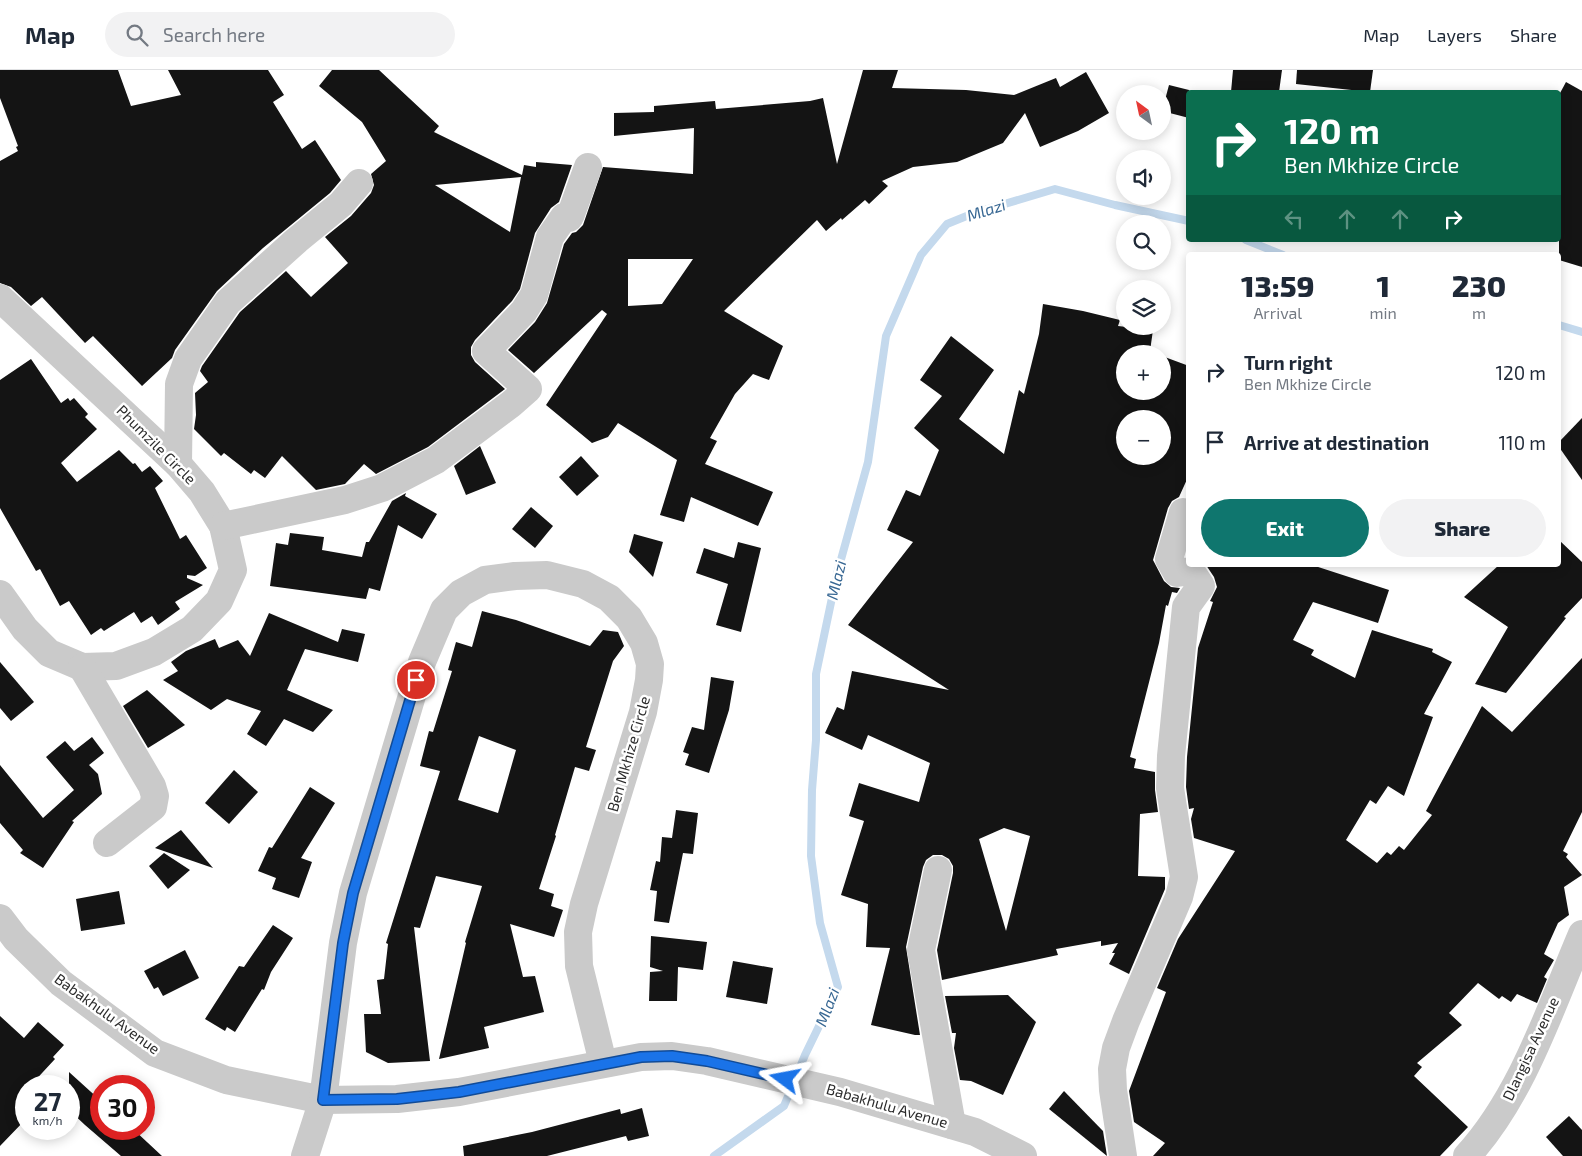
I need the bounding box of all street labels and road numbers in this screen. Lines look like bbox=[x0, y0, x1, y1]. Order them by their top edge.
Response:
street label: Phumzile Circle bbox=[113, 401, 200, 488]
street label: Ben Mkhize Circle bbox=[603, 694, 653, 814]
street label: Babakhulu Avenue bbox=[52, 969, 164, 1057]
street label: Dlangisa Avenue bbox=[1498, 994, 1562, 1103]
street label: Babakhulu Avenue bbox=[824, 1079, 950, 1131]

